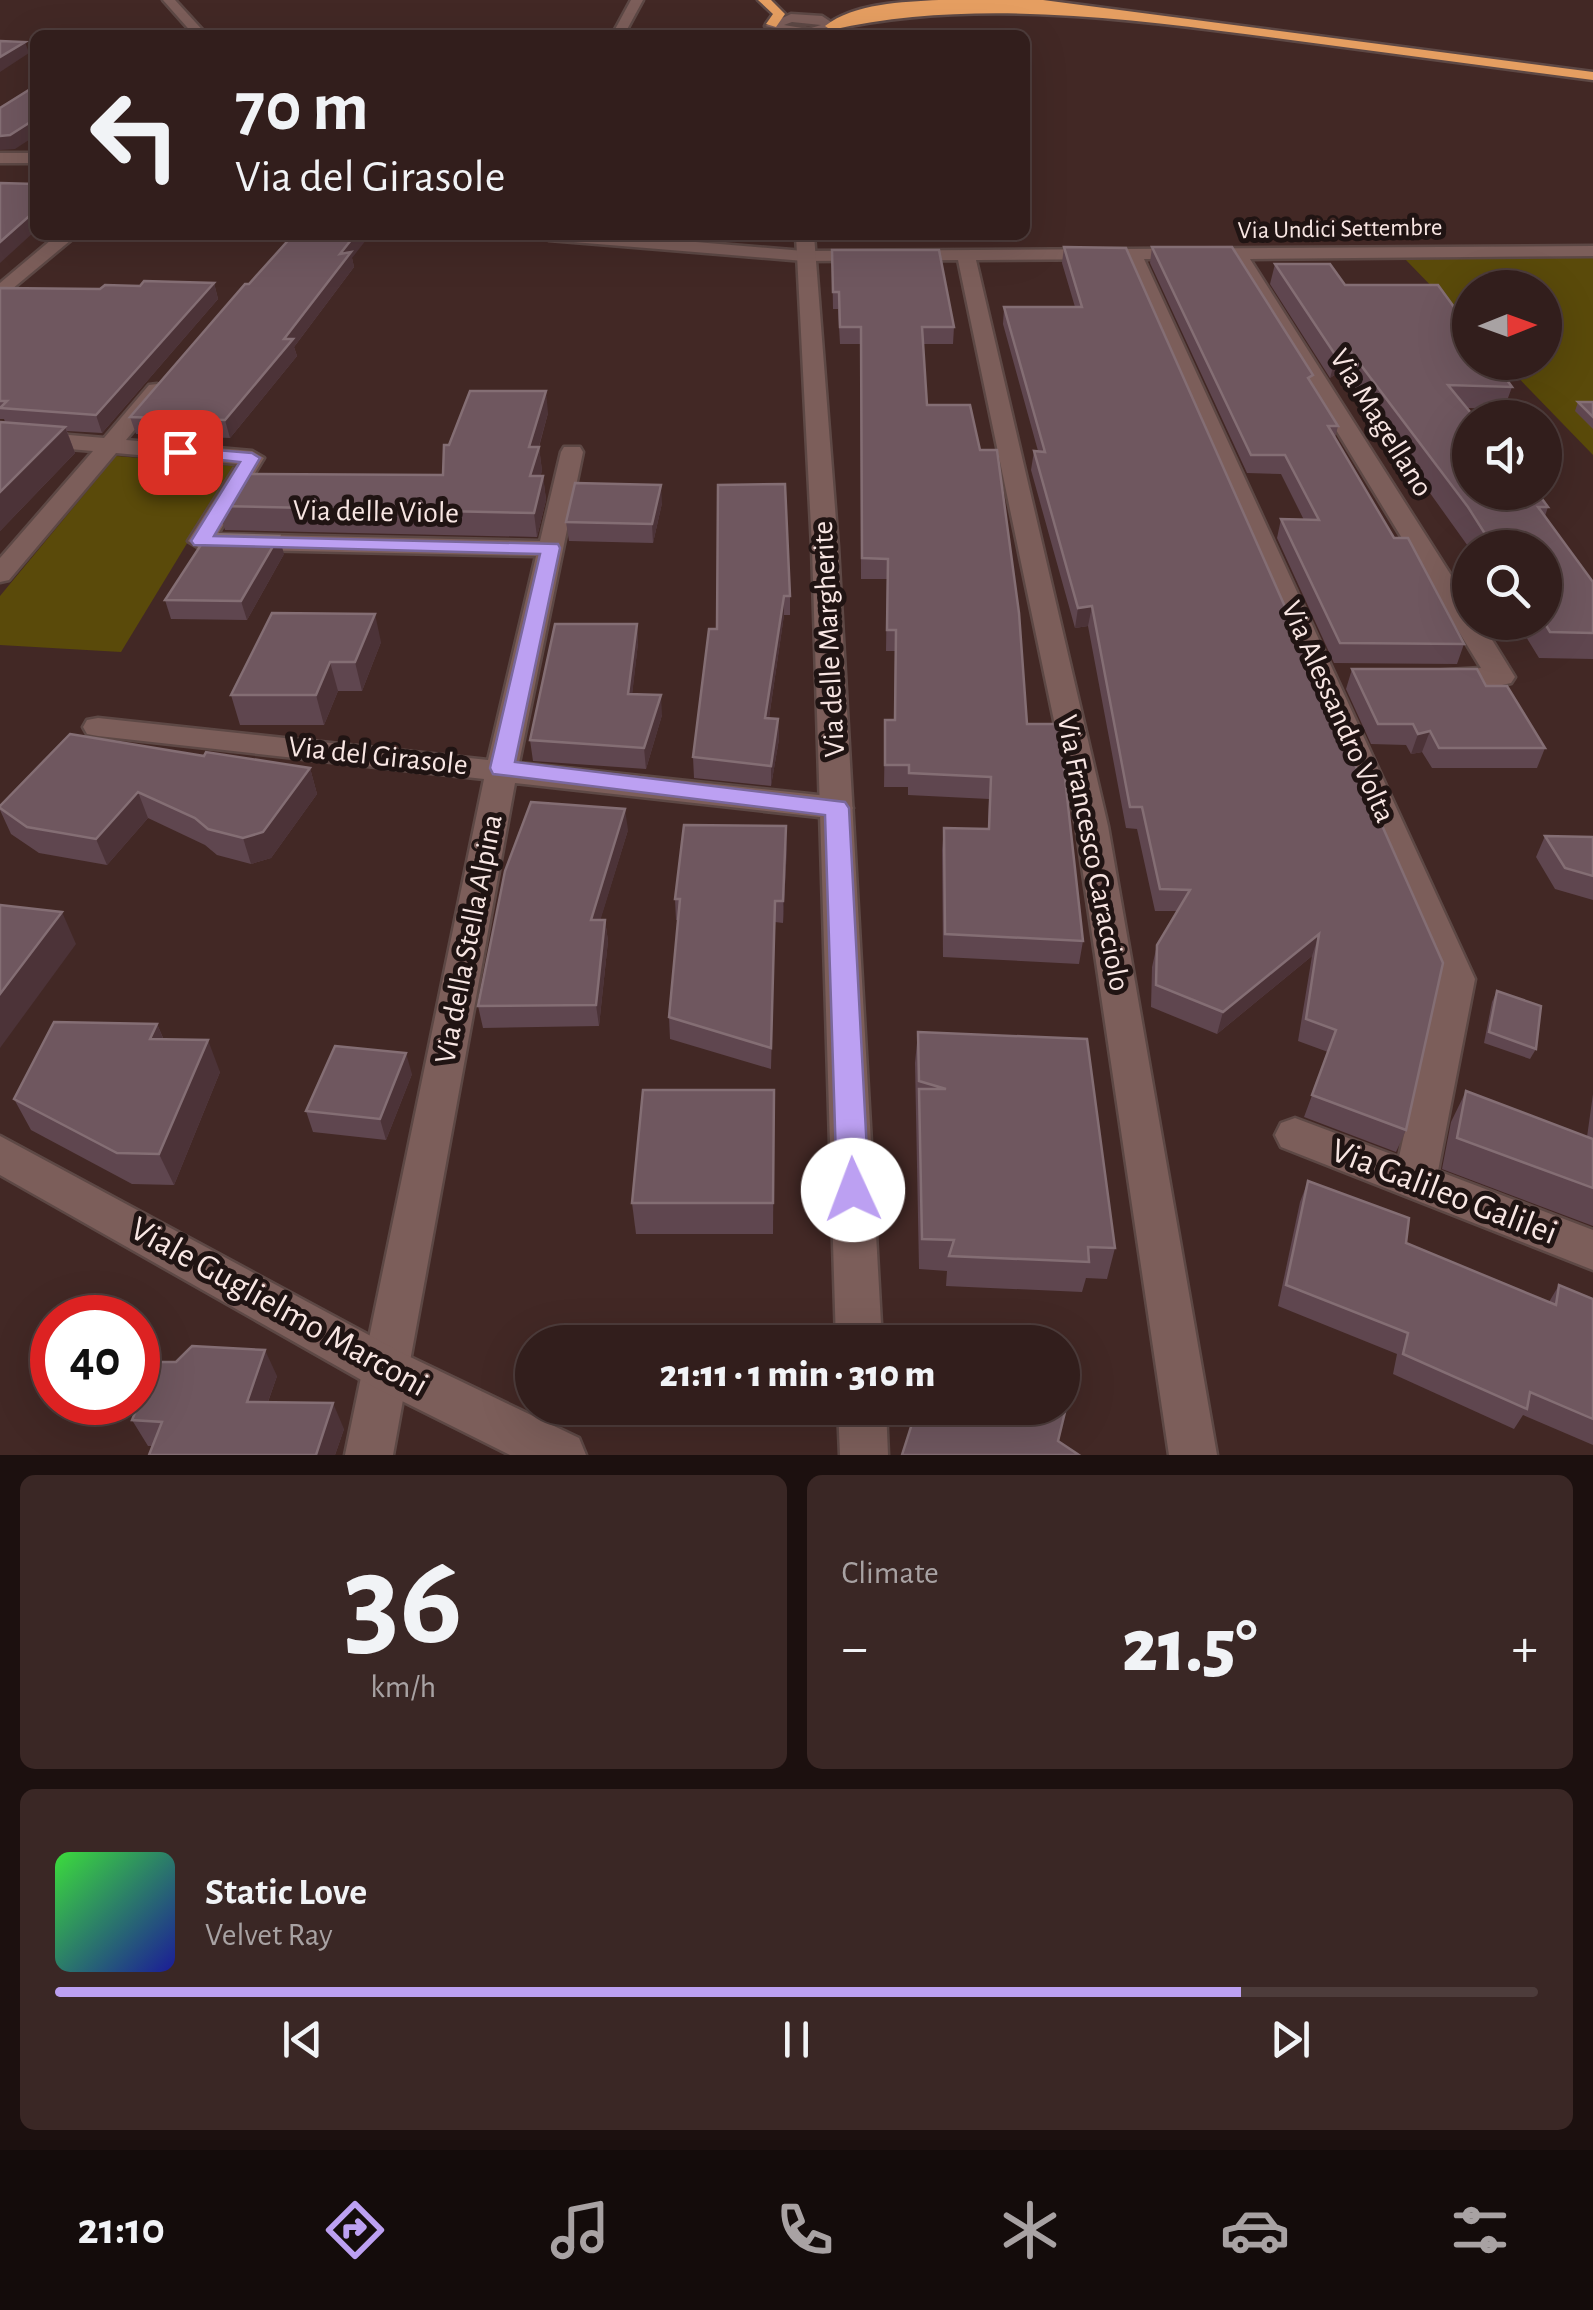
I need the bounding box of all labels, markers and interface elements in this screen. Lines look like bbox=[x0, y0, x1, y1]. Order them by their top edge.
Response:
icon: left bbox=[70, 70, 200, 200]
text: 70 m bbox=[235, 73, 369, 143]
text: Via del Girasole bbox=[235, 155, 505, 200]
street label: Via Undici Settembre bbox=[1237, 215, 1443, 243]
north arrow bbox=[1452, 270, 1562, 380]
map controls bbox=[1452, 270, 1562, 640]
street label: Via Magellano bbox=[1324, 344, 1438, 502]
button: sound bbox=[1452, 400, 1562, 510]
pin bbox=[138, 410, 223, 495]
icon: arrive bbox=[153, 425, 208, 480]
street label: Via delle Viole bbox=[293, 496, 459, 528]
street label: Via delle Margherite bbox=[808, 520, 850, 758]
button: search bbox=[1452, 530, 1562, 640]
street label: Via Alessandro Volta bbox=[1276, 597, 1400, 827]
street label: Via Francesco Caracciolo bbox=[1051, 712, 1135, 994]
street label: Via del Girasole bbox=[287, 732, 469, 780]
street label: Via della Stella Alpina bbox=[430, 812, 508, 1066]
street label: Via Galileo Galilei bbox=[1326, 1133, 1562, 1251]
position arrow bbox=[801, 1138, 905, 1242]
street label: Viale Guglielmo Marconi bbox=[124, 1211, 434, 1403]
speed limit sign: 40 bbox=[30, 1295, 160, 1425]
text: 21:11 · 1 min · 310 m bbox=[660, 1356, 935, 1394]
text: 36 bbox=[344, 1538, 463, 1668]
text: Climate bbox=[842, 1557, 939, 1589]
text: 21.5° bbox=[1122, 1610, 1257, 1685]
text: − bbox=[842, 1621, 868, 1676]
text: + bbox=[1512, 1621, 1538, 1676]
text: km/h bbox=[370, 1671, 436, 1703]
text: Static Love bbox=[205, 1874, 367, 1912]
text: Velvet Ray bbox=[205, 1919, 333, 1951]
icon: previous bbox=[275, 2012, 330, 2067]
icon: pause bbox=[769, 2012, 824, 2067]
icon: next bbox=[1263, 2012, 1318, 2067]
icon: directions bbox=[320, 2195, 390, 2265]
icon: music bbox=[545, 2195, 615, 2265]
icon: phone bbox=[770, 2195, 840, 2265]
icon: climate bbox=[995, 2195, 1065, 2265]
icon: car bbox=[1220, 2195, 1290, 2265]
icon: filters bbox=[1445, 2195, 1515, 2265]
text: 21:10 bbox=[78, 2207, 165, 2252]

